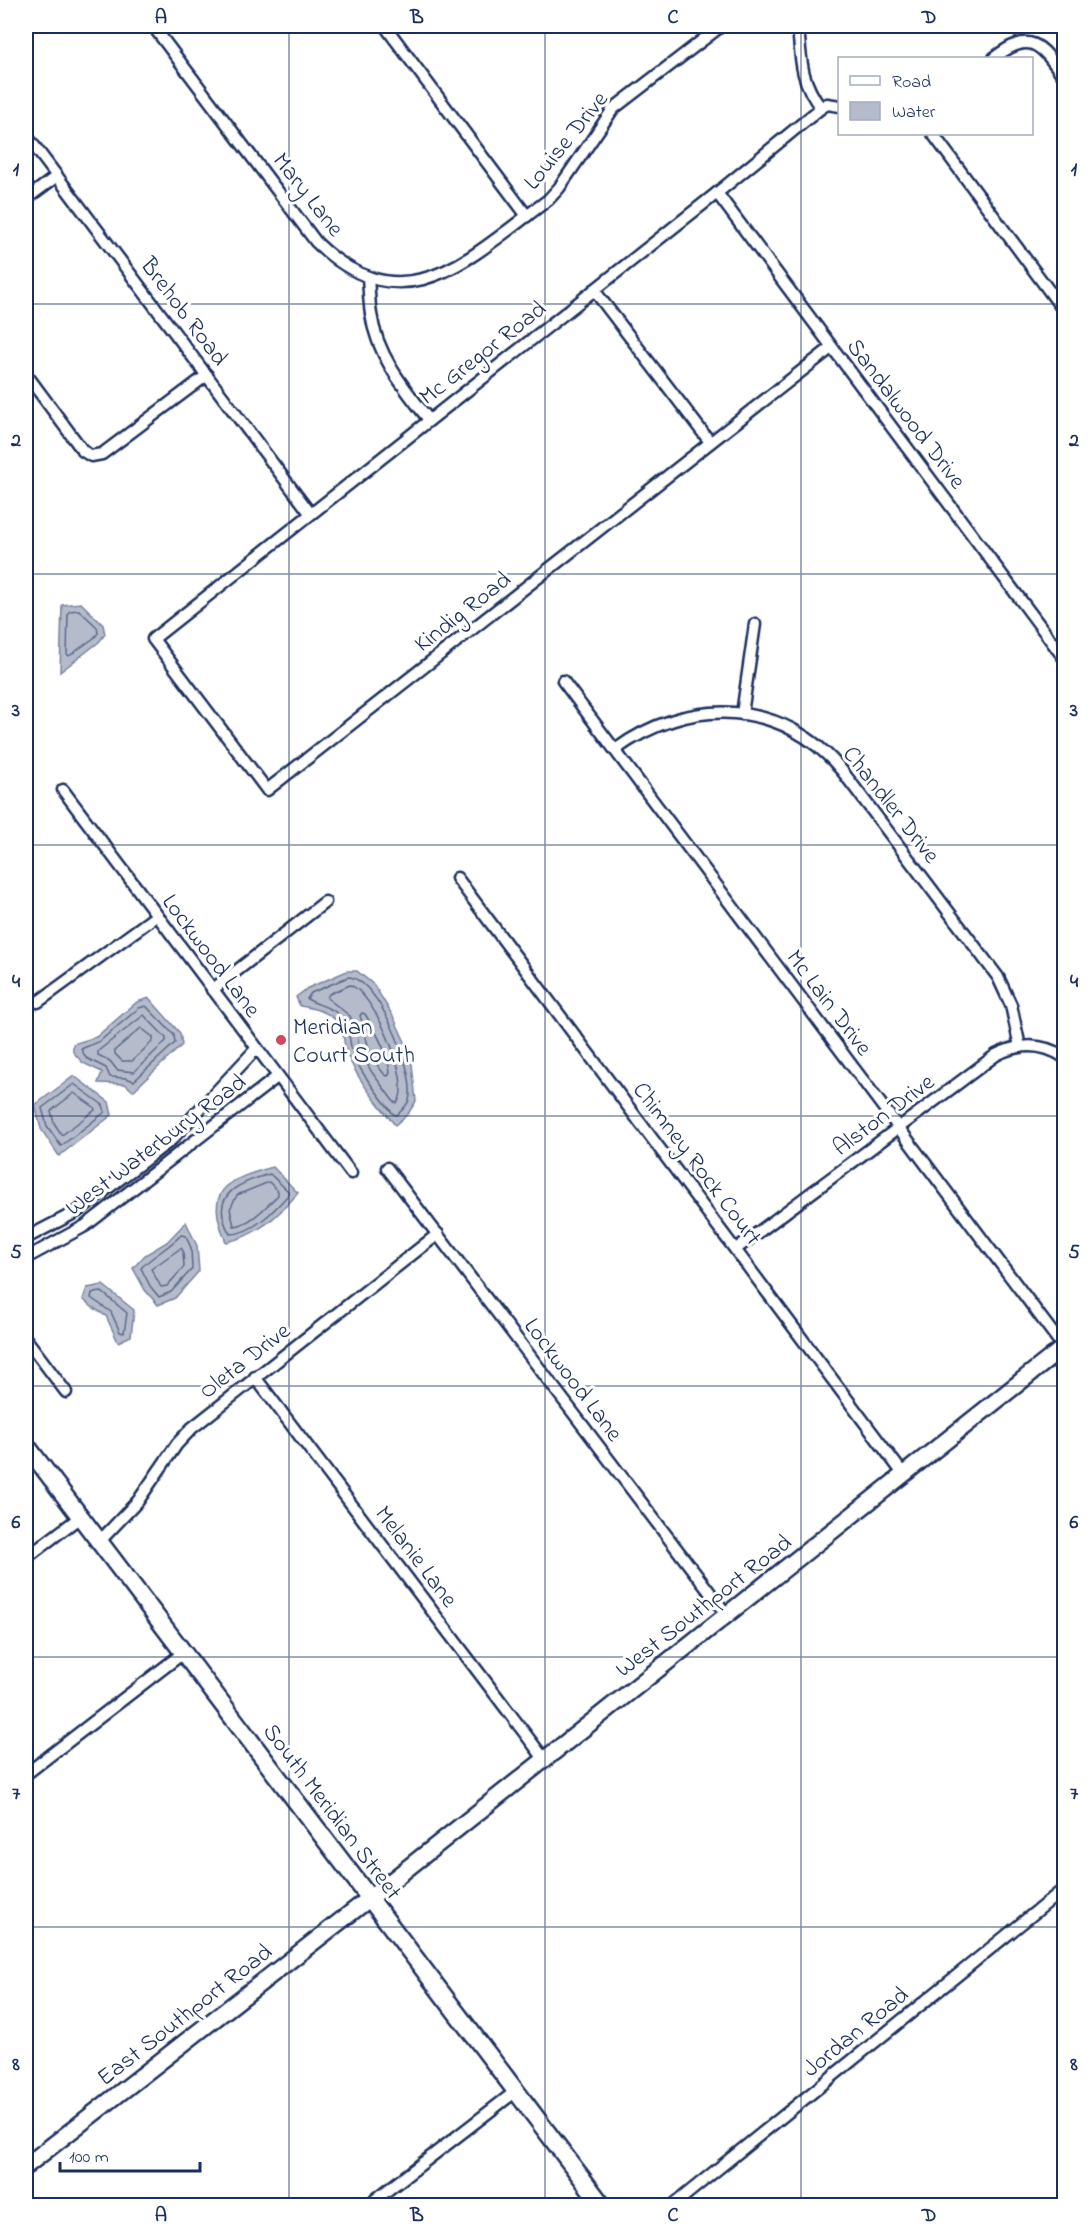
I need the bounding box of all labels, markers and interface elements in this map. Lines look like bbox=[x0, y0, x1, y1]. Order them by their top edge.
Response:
text: A bbox=[155, 4, 167, 33]
text: B bbox=[409, 4, 424, 33]
text: C bbox=[668, 4, 679, 33]
text: D bbox=[921, 4, 936, 33]
legend bbox=[838, 57, 1033, 135]
text: Road bbox=[892, 70, 931, 96]
street label: Louise Drive bbox=[516, 84, 618, 199]
text: Water bbox=[892, 100, 936, 126]
street label: Mary Lane bbox=[262, 146, 351, 246]
text: 1 bbox=[13, 156, 20, 185]
text: 1 bbox=[1071, 156, 1078, 185]
street label: Brehob Road bbox=[130, 250, 236, 375]
street label: Mc Gregor Road bbox=[412, 293, 555, 415]
street label: Sandalwood Drive bbox=[837, 332, 974, 497]
text: 2 bbox=[10, 427, 21, 456]
text: 2 bbox=[1068, 427, 1079, 456]
street label: Kindig Road bbox=[408, 564, 520, 662]
text: 3 bbox=[11, 697, 20, 726]
text: 3 bbox=[1069, 697, 1078, 726]
street label: Chandler Drive bbox=[833, 739, 947, 872]
street label: Lockwood Lane bbox=[152, 887, 268, 1026]
street label: Mc Lain Drive bbox=[776, 943, 880, 1064]
text: 4 bbox=[12, 968, 21, 997]
text: 4 bbox=[1070, 968, 1079, 997]
place label: Meridian Court South bbox=[293, 1011, 415, 1074]
marker: Meridian Court South bbox=[274, 1033, 288, 1047]
street label: West Waterbury Road bbox=[59, 1066, 255, 1227]
street label: Alston Drive bbox=[826, 1066, 943, 1166]
street label: Chimney Rock Court bbox=[622, 1075, 769, 1254]
text: 5 bbox=[10, 1239, 22, 1268]
text: 5 bbox=[1068, 1239, 1080, 1268]
street label: Lockwood Lane bbox=[514, 1311, 630, 1450]
street label: Oleta Drive bbox=[192, 1315, 299, 1409]
street label: Melanie Lane bbox=[365, 1499, 465, 1616]
text: 6 bbox=[12, 1509, 21, 1538]
text: 6 bbox=[1070, 1509, 1079, 1538]
street label: West Southport Road bbox=[609, 1526, 801, 1687]
street label: South Meridian Street bbox=[253, 1717, 409, 1908]
text: 7 bbox=[12, 1780, 21, 1809]
text: 7 bbox=[1070, 1780, 1079, 1809]
street label: East Southport Road bbox=[90, 1936, 281, 2096]
street label: Jordan Road bbox=[796, 1979, 918, 2087]
text: 8 bbox=[11, 2051, 20, 2080]
text: 8 bbox=[1069, 2051, 1078, 2080]
scale bar bbox=[60, 2135, 200, 2173]
text: 100 m bbox=[69, 2145, 109, 2171]
text: A bbox=[155, 2202, 167, 2231]
text: B bbox=[409, 2202, 424, 2231]
text: C bbox=[668, 2202, 679, 2231]
text: D bbox=[921, 2202, 936, 2231]

